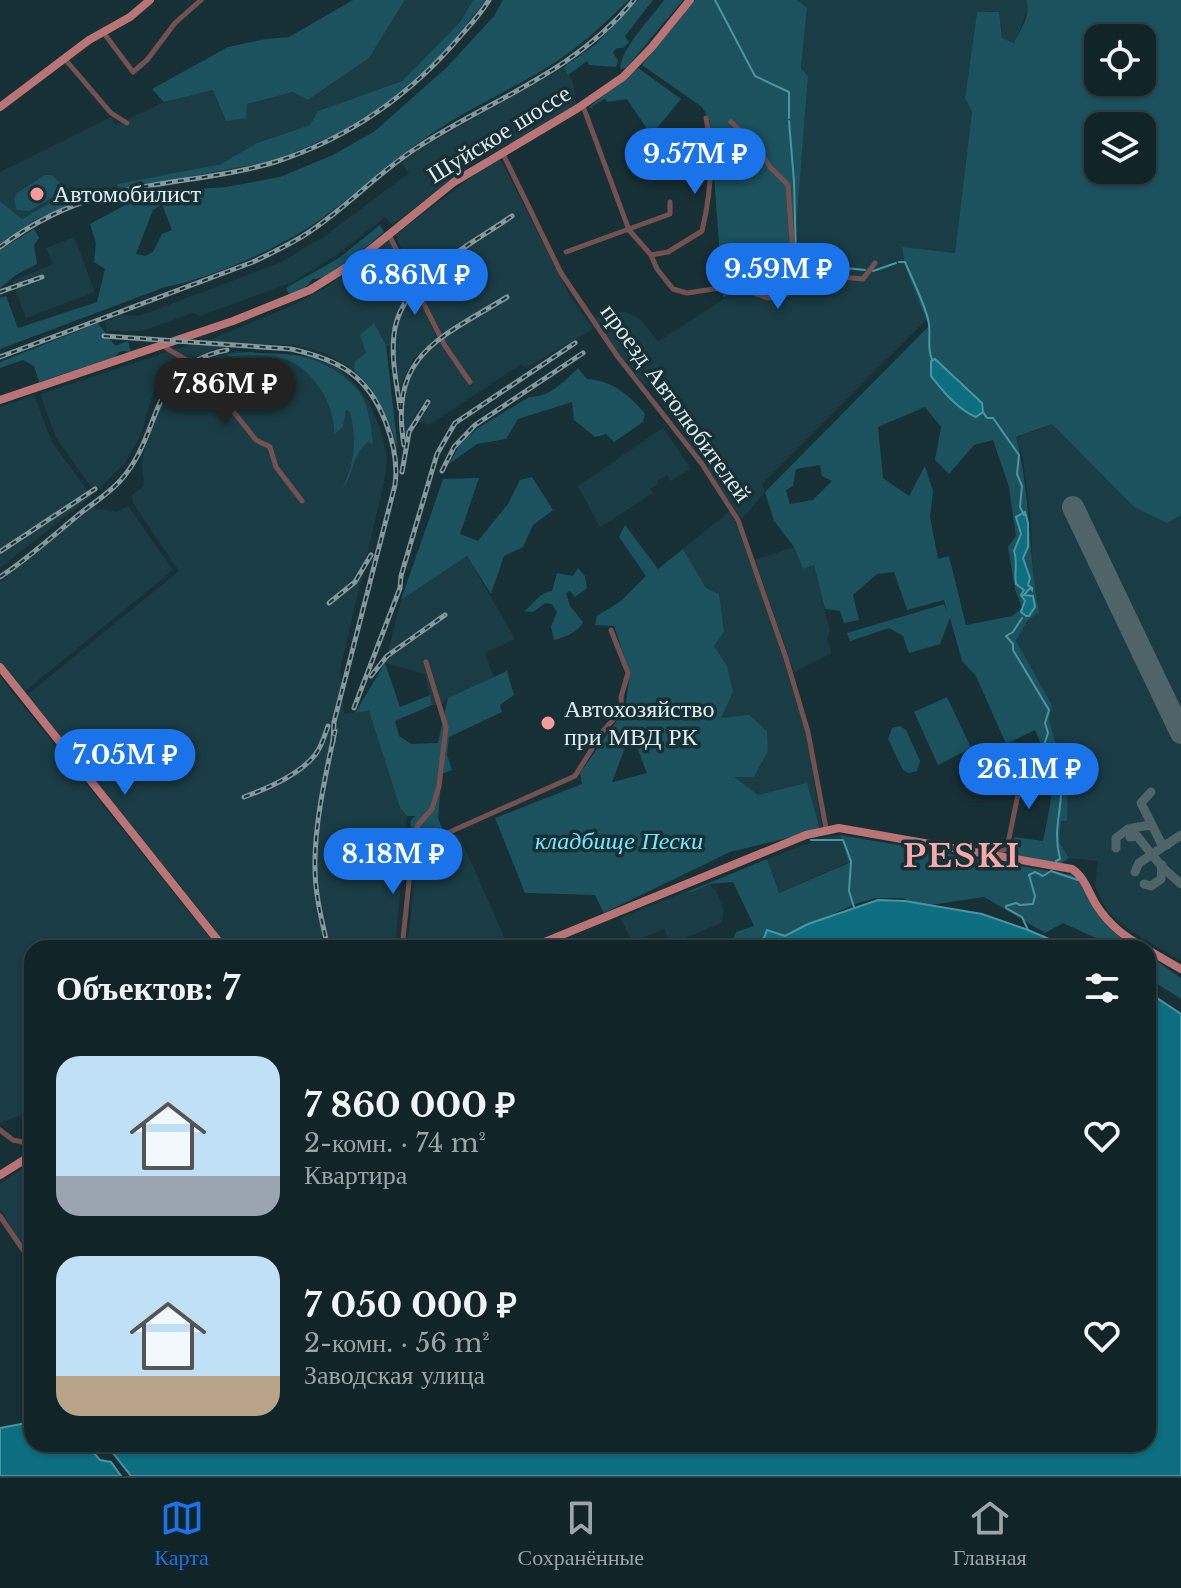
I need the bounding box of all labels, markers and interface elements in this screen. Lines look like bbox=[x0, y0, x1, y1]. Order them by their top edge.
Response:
map controls bbox=[1084, 24, 1156, 184]
button: locate bbox=[1084, 24, 1156, 96]
street label: Шуйское шоссе bbox=[422, 78, 576, 189]
button: layers bbox=[1084, 112, 1156, 184]
pin: 9.57M ₽ bbox=[621, 128, 769, 196]
text: 9.57M ₽ bbox=[643, 138, 747, 170]
place label: Автомобилист bbox=[53, 179, 201, 208]
marker: Автомобилист bbox=[28, 185, 46, 203]
pin: 9.59M ₽ bbox=[704, 243, 852, 311]
pin: 6.86M ₽ bbox=[341, 249, 489, 317]
text: 9.59M ₽ bbox=[724, 253, 832, 285]
text: 6.86M ₽ bbox=[360, 259, 470, 291]
street label: проезд Автолюбителей bbox=[595, 298, 758, 508]
pin: 7.86M ₽ bbox=[151, 358, 299, 426]
text: 7.86M ₽ bbox=[173, 368, 277, 400]
place label: Автохозяйство при МВД РК bbox=[564, 694, 714, 751]
marker: Автохозяйство при МВД РК bbox=[539, 714, 557, 732]
pin: 7.05M ₽ bbox=[51, 729, 199, 797]
text: 7.05M ₽ bbox=[72, 739, 178, 771]
pin: 26.1M ₽ bbox=[955, 743, 1103, 811]
text: 26.1M ₽ bbox=[977, 753, 1081, 785]
park label: кладбище Пески bbox=[535, 826, 703, 855]
pin: 8.18M ₽ bbox=[319, 828, 467, 896]
district label: PESKI bbox=[903, 836, 1021, 876]
text: 8.18M ₽ bbox=[342, 838, 444, 870]
icon: filters bbox=[1080, 966, 1124, 1010]
text: Объектов: 7 bbox=[56, 967, 240, 1009]
text: 7 860 000 ₽ bbox=[304, 1084, 516, 1126]
icon: home bbox=[120, 1088, 216, 1184]
icon: heart bbox=[1080, 1114, 1124, 1158]
text: 2-комн. · 74 m² bbox=[304, 1127, 486, 1159]
text: Квартира bbox=[304, 1159, 407, 1191]
text: 7 050 000 ₽ bbox=[304, 1284, 517, 1326]
icon: home bbox=[120, 1288, 216, 1384]
icon: heart bbox=[1080, 1314, 1124, 1358]
text: 2-комн. · 56 m² bbox=[304, 1327, 490, 1359]
text: Заводская улица bbox=[304, 1359, 485, 1391]
tab: Карта bbox=[154, 1496, 209, 1571]
tab: Сохранённые bbox=[518, 1496, 644, 1571]
tab: Главная bbox=[953, 1496, 1027, 1571]

